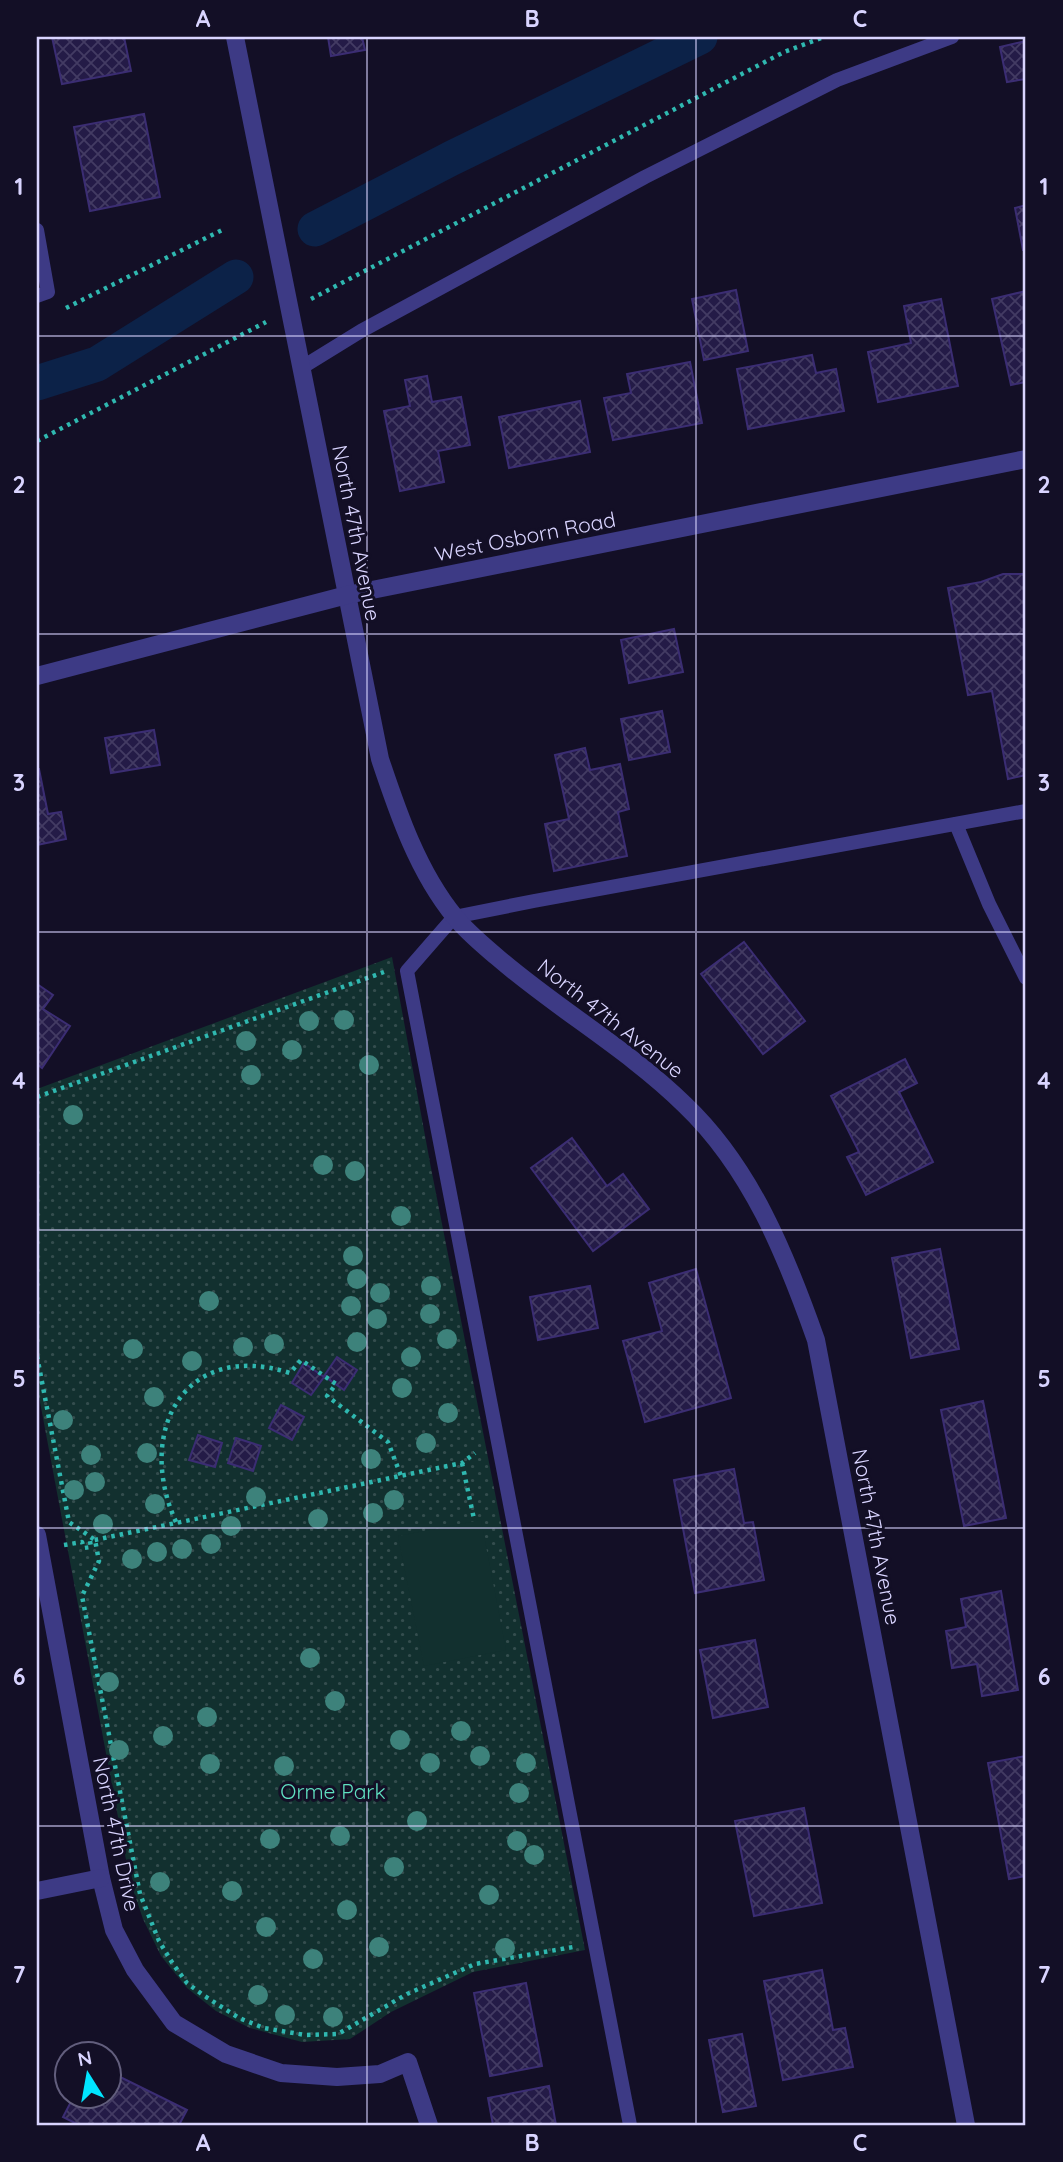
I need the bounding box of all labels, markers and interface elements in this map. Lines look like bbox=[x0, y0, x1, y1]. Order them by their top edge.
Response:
text: A bbox=[196, 4, 211, 33]
text: B bbox=[524, 4, 540, 33]
text: C bbox=[853, 4, 867, 33]
text: 1 bbox=[15, 172, 23, 201]
text: 1 bbox=[1040, 172, 1048, 201]
street label: North 47th Avenue bbox=[327, 443, 387, 623]
text: 2 bbox=[12, 470, 26, 499]
text: 2 bbox=[1037, 470, 1051, 499]
street label: West Osborn Road bbox=[432, 506, 618, 566]
text: 3 bbox=[13, 768, 25, 797]
text: 3 bbox=[1038, 768, 1050, 797]
street label: North 47th Avenue bbox=[533, 953, 689, 1083]
text: 4 bbox=[12, 1066, 26, 1095]
text: 4 bbox=[1037, 1066, 1051, 1095]
text: 5 bbox=[12, 1364, 26, 1393]
text: 5 bbox=[1037, 1364, 1051, 1393]
street label: North 47th Avenue bbox=[847, 1447, 907, 1627]
text: 6 bbox=[13, 1662, 25, 1691]
text: 6 bbox=[1038, 1662, 1050, 1691]
street label: North 47th Drive bbox=[88, 1754, 146, 1914]
park label: Orme Park bbox=[280, 1778, 386, 1804]
text: 7 bbox=[13, 1960, 26, 1989]
text: 7 bbox=[1038, 1960, 1051, 1989]
north arrow bbox=[52, 2039, 122, 2110]
text: N bbox=[76, 2045, 94, 2071]
text: A bbox=[196, 2128, 211, 2157]
text: B bbox=[524, 2128, 540, 2157]
text: C bbox=[853, 2128, 867, 2157]

